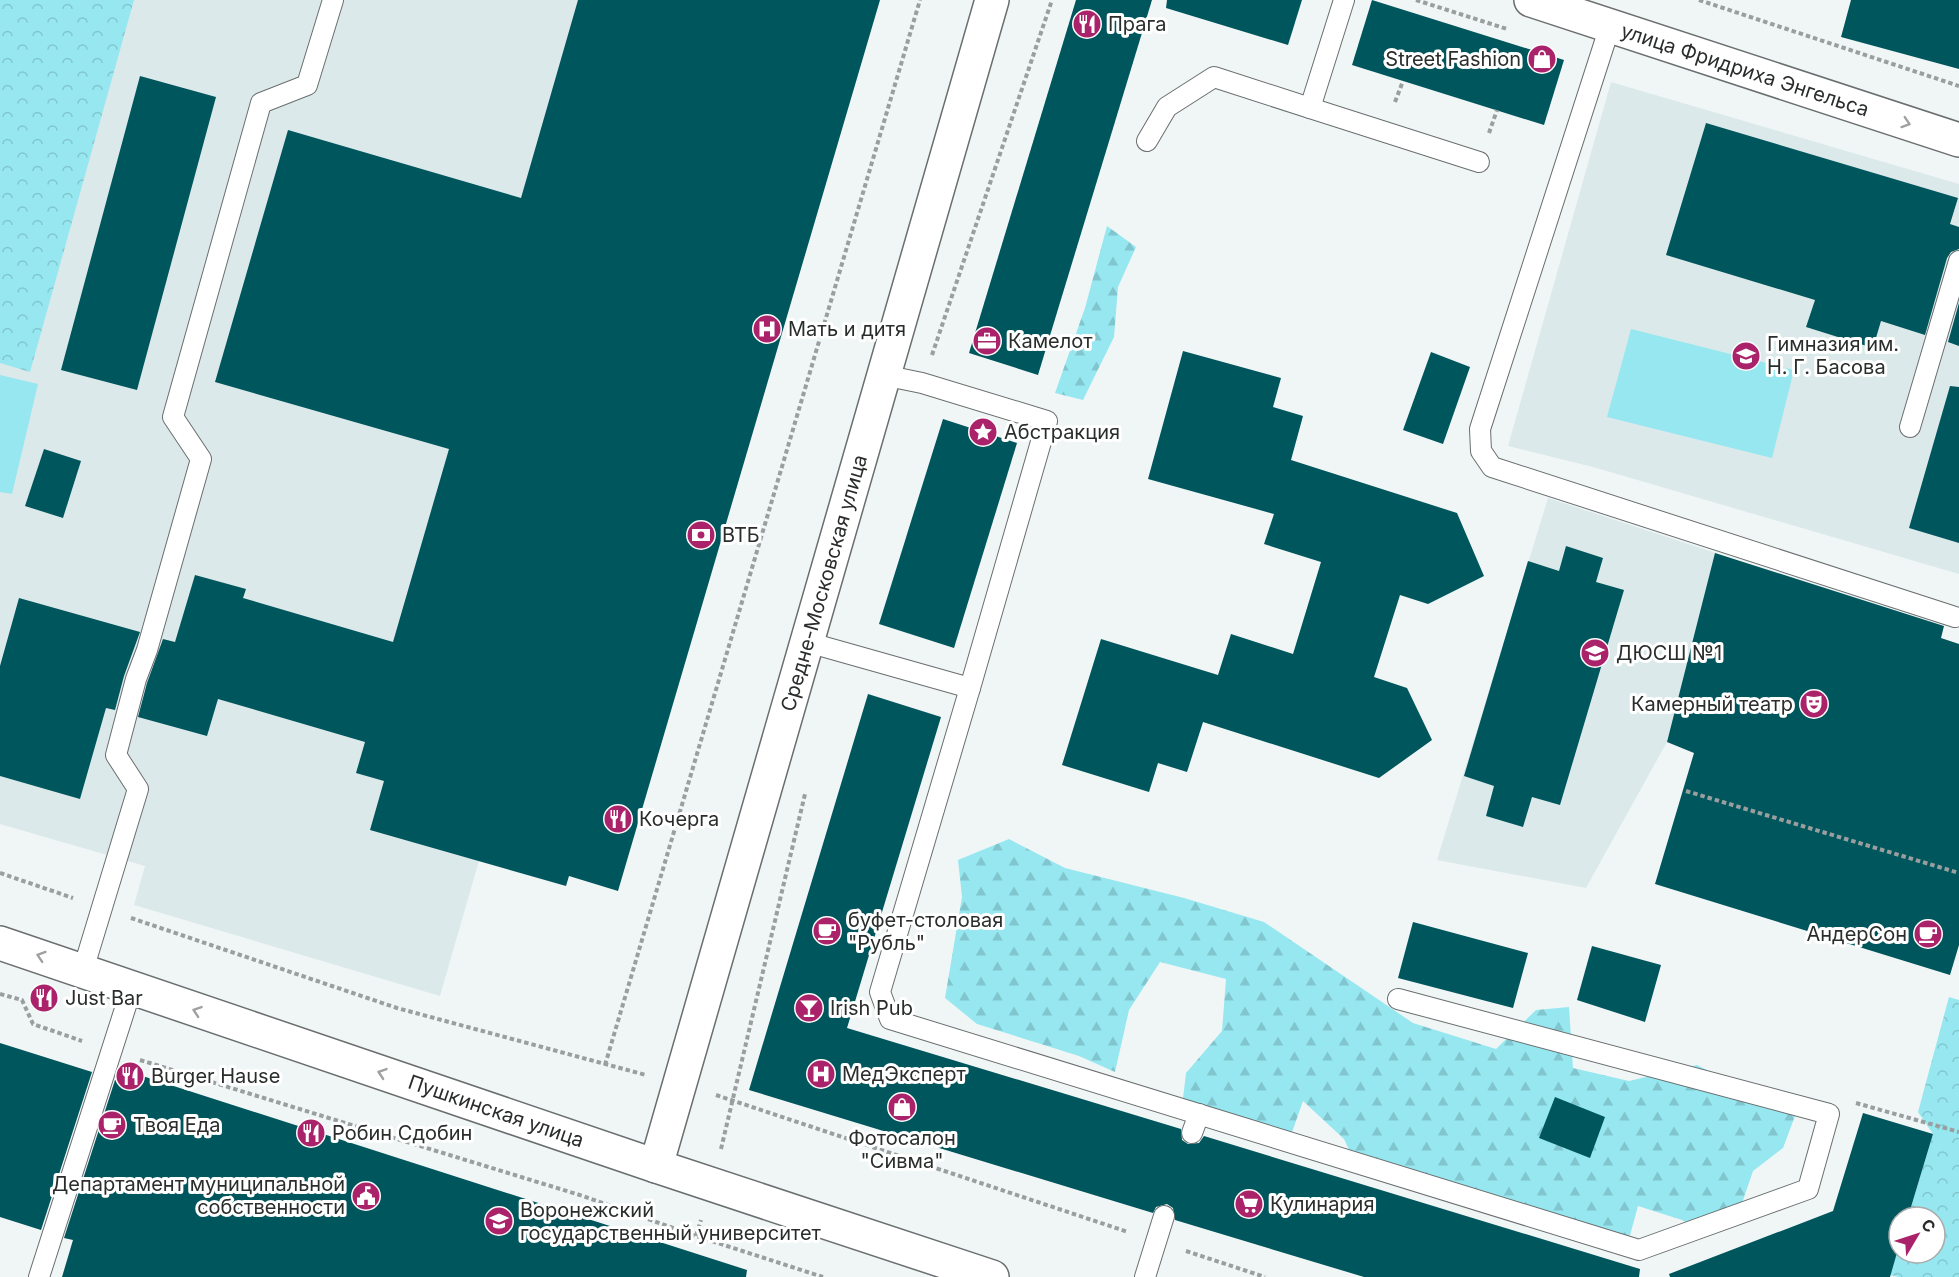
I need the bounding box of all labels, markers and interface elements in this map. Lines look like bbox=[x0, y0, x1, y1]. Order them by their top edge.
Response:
restaurant icon: Прага bbox=[1071, 8, 1103, 40]
place label: Прага bbox=[1108, 12, 1167, 36]
street label: улица Фридриха Энгельса bbox=[1618, 18, 1872, 122]
shop icon: Street Fashion bbox=[1526, 43, 1558, 75]
place label: Street Fashion bbox=[1385, 47, 1521, 71]
one-way arrow bbox=[1900, 115, 1911, 128]
hospital icon: Мать и дитя bbox=[751, 313, 783, 345]
place label: Мать и дитя bbox=[788, 317, 906, 341]
office icon: Камелот bbox=[971, 325, 1003, 357]
place label: Камелот bbox=[1008, 329, 1093, 353]
place label: Гимназия им. Н. Г. Басова bbox=[1767, 332, 1899, 379]
school or university icon: Гимназия им. Н. Г. Басова bbox=[1730, 340, 1762, 372]
place icon: Абстракция bbox=[967, 416, 999, 448]
place label: Абстракция bbox=[1004, 420, 1120, 444]
street label: Средне-Московская улица bbox=[776, 452, 872, 714]
bank icon: ВТБ bbox=[685, 519, 717, 551]
place label: ВТБ bbox=[722, 523, 760, 547]
school or university icon: ДЮСШ №1 bbox=[1579, 637, 1611, 669]
place label: ДЮСШ №1 bbox=[1616, 641, 1722, 665]
theatre icon: Камерный театр bbox=[1798, 688, 1830, 720]
place label: Камерный театр bbox=[1631, 692, 1793, 716]
restaurant icon: Кочерга bbox=[602, 803, 634, 835]
place label: Кочерга bbox=[639, 807, 719, 831]
place label: буфет-столовая "Рубль" bbox=[848, 908, 1003, 955]
cafe icon: буфет-столовая "Рубль" bbox=[811, 915, 843, 947]
cafe icon: АндерСон bbox=[1912, 918, 1944, 950]
place label: АндерСон bbox=[1806, 922, 1907, 946]
one-way arrow bbox=[36, 951, 47, 964]
restaurant icon: Just Bar bbox=[28, 982, 60, 1014]
place label: Just Bar bbox=[65, 986, 143, 1010]
bar icon: Irish Pub bbox=[793, 992, 825, 1024]
place label: Irish Pub bbox=[830, 996, 913, 1020]
one-way arrow bbox=[192, 1005, 203, 1018]
hospital icon: МедЭксперт bbox=[805, 1058, 837, 1090]
restaurant icon: Burger Hause bbox=[114, 1060, 146, 1092]
place label: МедЭксперт bbox=[842, 1062, 966, 1086]
place label: Burger Hause bbox=[151, 1064, 280, 1088]
one-way arrow bbox=[377, 1068, 388, 1080]
street label: Пушкинская улица bbox=[405, 1070, 587, 1152]
shop icon: Фотосалон "Сивма" bbox=[886, 1091, 918, 1123]
cafe icon: Твоя Еда bbox=[96, 1109, 128, 1141]
place label: Твоя Еда bbox=[133, 1113, 221, 1137]
restaurant icon: Робин Сдобин bbox=[295, 1117, 327, 1149]
place label: Робин Сдобин bbox=[332, 1121, 472, 1145]
place label: Фотосалон "Сивма" bbox=[848, 1126, 956, 1173]
place label: Департамент муниципальной собственности bbox=[52, 1172, 345, 1219]
public building icon: Департамент муниципальной собственности bbox=[350, 1180, 382, 1212]
supermarket icon: Кулинария bbox=[1233, 1188, 1265, 1220]
place label: Кулинария bbox=[1270, 1192, 1375, 1216]
place label: Воронежский государственный университет bbox=[520, 1198, 822, 1245]
school or university icon: Воронежский государственный университет bbox=[483, 1205, 515, 1237]
north arrow bbox=[1887, 1205, 1947, 1265]
text: С bbox=[1917, 1215, 1940, 1237]

